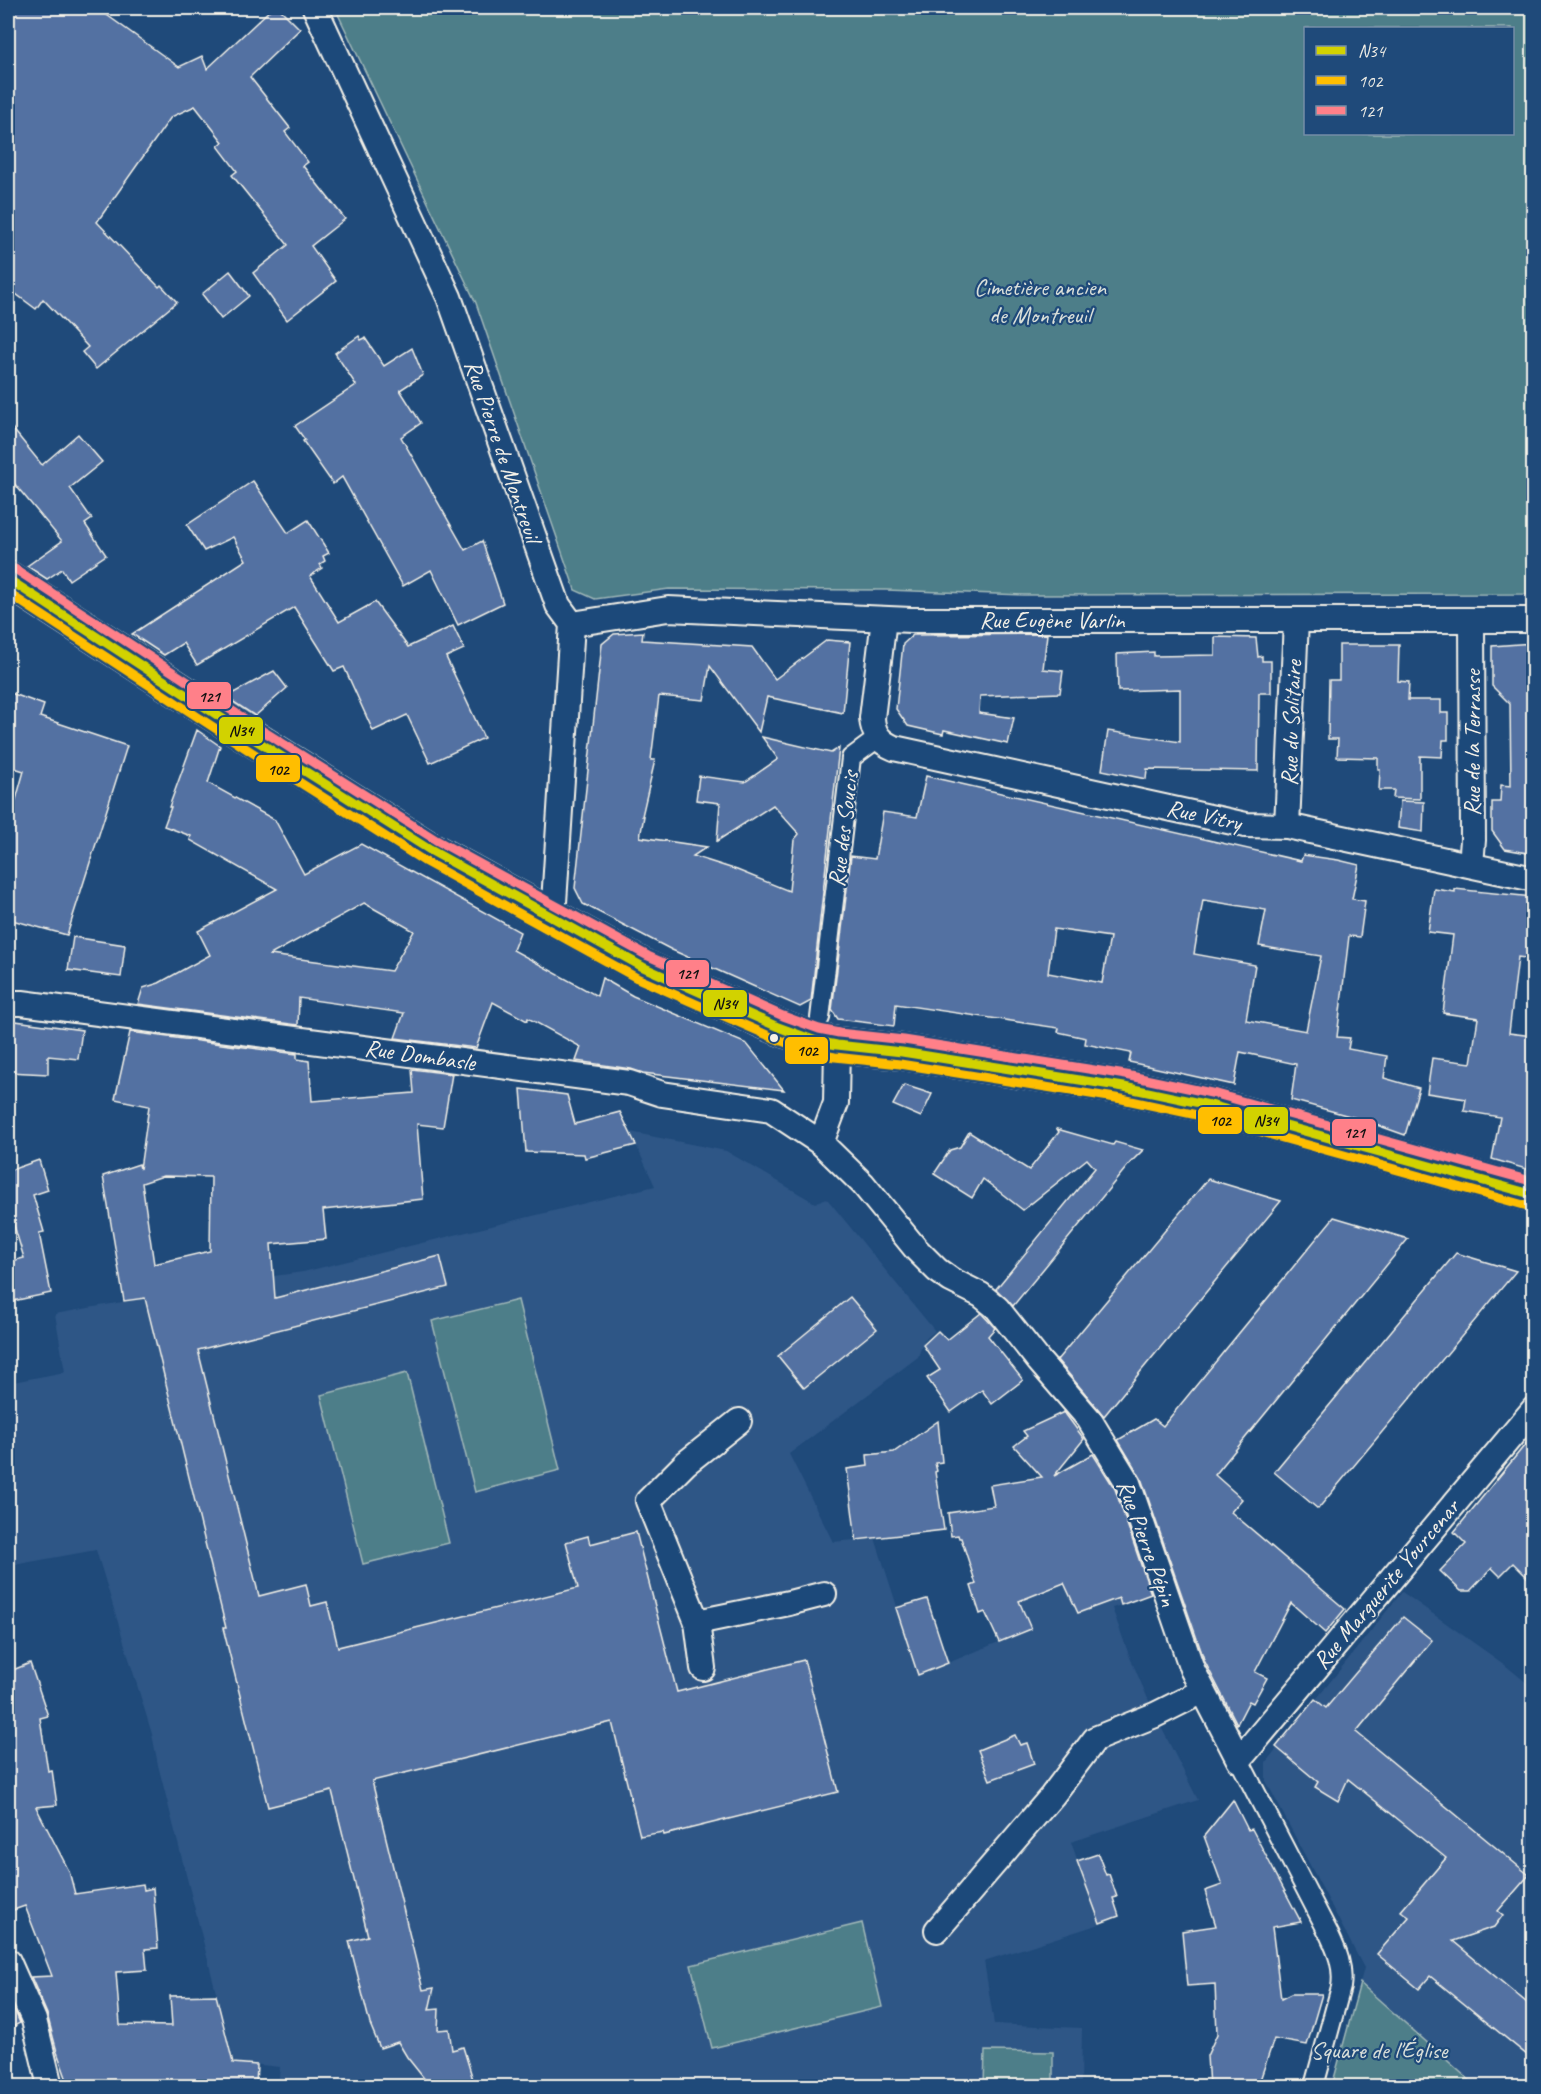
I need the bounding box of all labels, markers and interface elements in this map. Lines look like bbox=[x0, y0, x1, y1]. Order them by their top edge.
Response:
legend bbox=[1304, 27, 1514, 135]
text: N34 bbox=[1358, 40, 1387, 62]
text: 102 bbox=[1358, 70, 1384, 92]
text: 121 bbox=[1358, 100, 1383, 122]
park label: Cimetière ancien de Montreuil bbox=[974, 272, 1107, 330]
street label: Rue Pierre de Montreuil bbox=[458, 356, 549, 550]
street label: Rue Eugène Varlin bbox=[979, 605, 1126, 635]
street label: Rue du Solitaire bbox=[1274, 657, 1308, 786]
street label: Rue de la Terrasse bbox=[1457, 667, 1487, 816]
line badge: 121 bbox=[186, 681, 232, 710]
text: 121 bbox=[198, 687, 222, 707]
line badge: N34 bbox=[218, 716, 264, 745]
text: N34 bbox=[229, 721, 255, 741]
line badge: 102 bbox=[255, 754, 301, 783]
text: 102 bbox=[267, 760, 291, 780]
street label: Rue des Soucis bbox=[821, 767, 865, 889]
street label: Rue Vitry bbox=[1164, 792, 1246, 838]
line badge: 121 bbox=[665, 959, 710, 988]
text: 121 bbox=[676, 964, 700, 984]
line badge: N34 bbox=[702, 989, 748, 1018]
text: N34 bbox=[713, 994, 739, 1014]
street label: Rue Dombasle bbox=[363, 1032, 479, 1078]
unlabelled marker bbox=[768, 1032, 780, 1044]
line badge: 102 bbox=[784, 1036, 829, 1065]
text: 102 bbox=[796, 1041, 820, 1061]
line badge: 102 bbox=[1197, 1106, 1243, 1135]
line badge: N34 bbox=[1243, 1106, 1289, 1135]
text: 102 bbox=[1209, 1111, 1233, 1131]
text: N34 bbox=[1254, 1111, 1280, 1131]
line badge: 121 bbox=[1331, 1118, 1377, 1147]
text: 121 bbox=[1343, 1123, 1367, 1143]
street label: Rue Pierre Pépin bbox=[1110, 1476, 1184, 1611]
street label: Rue Marguerite Yourcenar bbox=[1306, 1491, 1467, 1675]
park label: Square de l'Église bbox=[1311, 2035, 1450, 2065]

